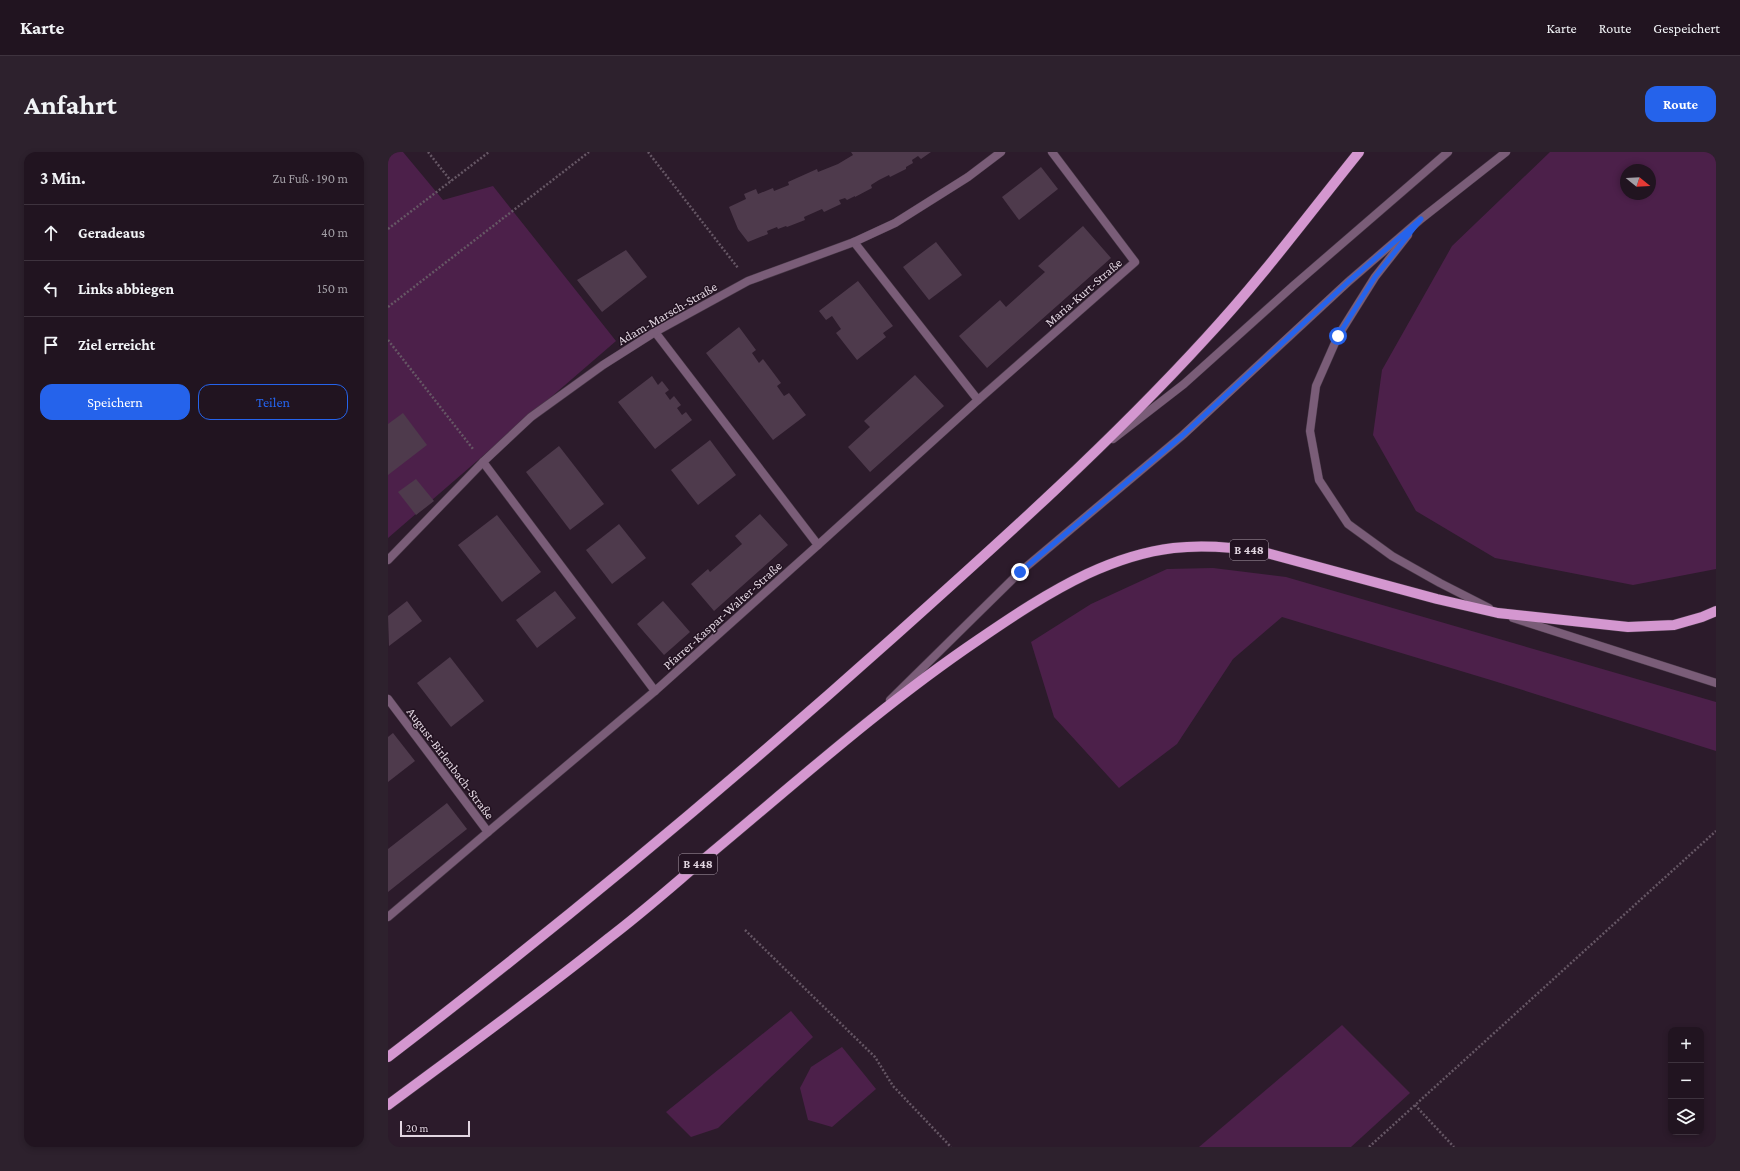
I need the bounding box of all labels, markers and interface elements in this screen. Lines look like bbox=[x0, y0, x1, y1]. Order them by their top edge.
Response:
text: Karte bbox=[20, 17, 64, 38]
text: Karte bbox=[1547, 20, 1577, 36]
text: Route bbox=[1599, 20, 1631, 36]
text: Gespeichert bbox=[1653, 20, 1720, 36]
button: Route bbox=[1645, 86, 1716, 122]
text: Anfahrt bbox=[24, 89, 117, 120]
north arrow bbox=[1620, 164, 1656, 200]
text: 3 Min. bbox=[40, 169, 86, 188]
text: Zu Fuß · 190 m bbox=[273, 171, 348, 186]
icon: ahead bbox=[40, 222, 62, 244]
text: Geradeaus bbox=[78, 225, 145, 241]
text: 40 m bbox=[321, 225, 348, 240]
street label: Maria-Kurt-Straße bbox=[1042, 255, 1125, 330]
icon: left bbox=[40, 278, 62, 300]
street label: Adam-Marsch-Straße bbox=[615, 279, 720, 348]
text: Links abbiegen bbox=[78, 281, 174, 297]
text: 150 m bbox=[317, 281, 348, 296]
route start bbox=[1329, 327, 1347, 345]
icon: arrive bbox=[40, 334, 62, 356]
text: Ziel erreicht bbox=[78, 337, 155, 353]
button: Speichern bbox=[40, 384, 190, 420]
button: Teilen bbox=[198, 384, 348, 420]
road number: B 448 bbox=[1230, 540, 1268, 560]
street label: Pfarrer-Kaspar-Walter-Straße bbox=[660, 558, 785, 673]
route end bbox=[1011, 563, 1029, 581]
street label: August-Birlenbach-Straße bbox=[404, 704, 498, 822]
road number: B 448 bbox=[679, 854, 717, 874]
map controls bbox=[1668, 1027, 1704, 1135]
button: + bbox=[1668, 1027, 1704, 1063]
button: − bbox=[1668, 1063, 1704, 1099]
button: layers bbox=[1668, 1099, 1704, 1135]
scale bar bbox=[400, 1119, 470, 1138]
text: 20 m bbox=[406, 1122, 428, 1134]

